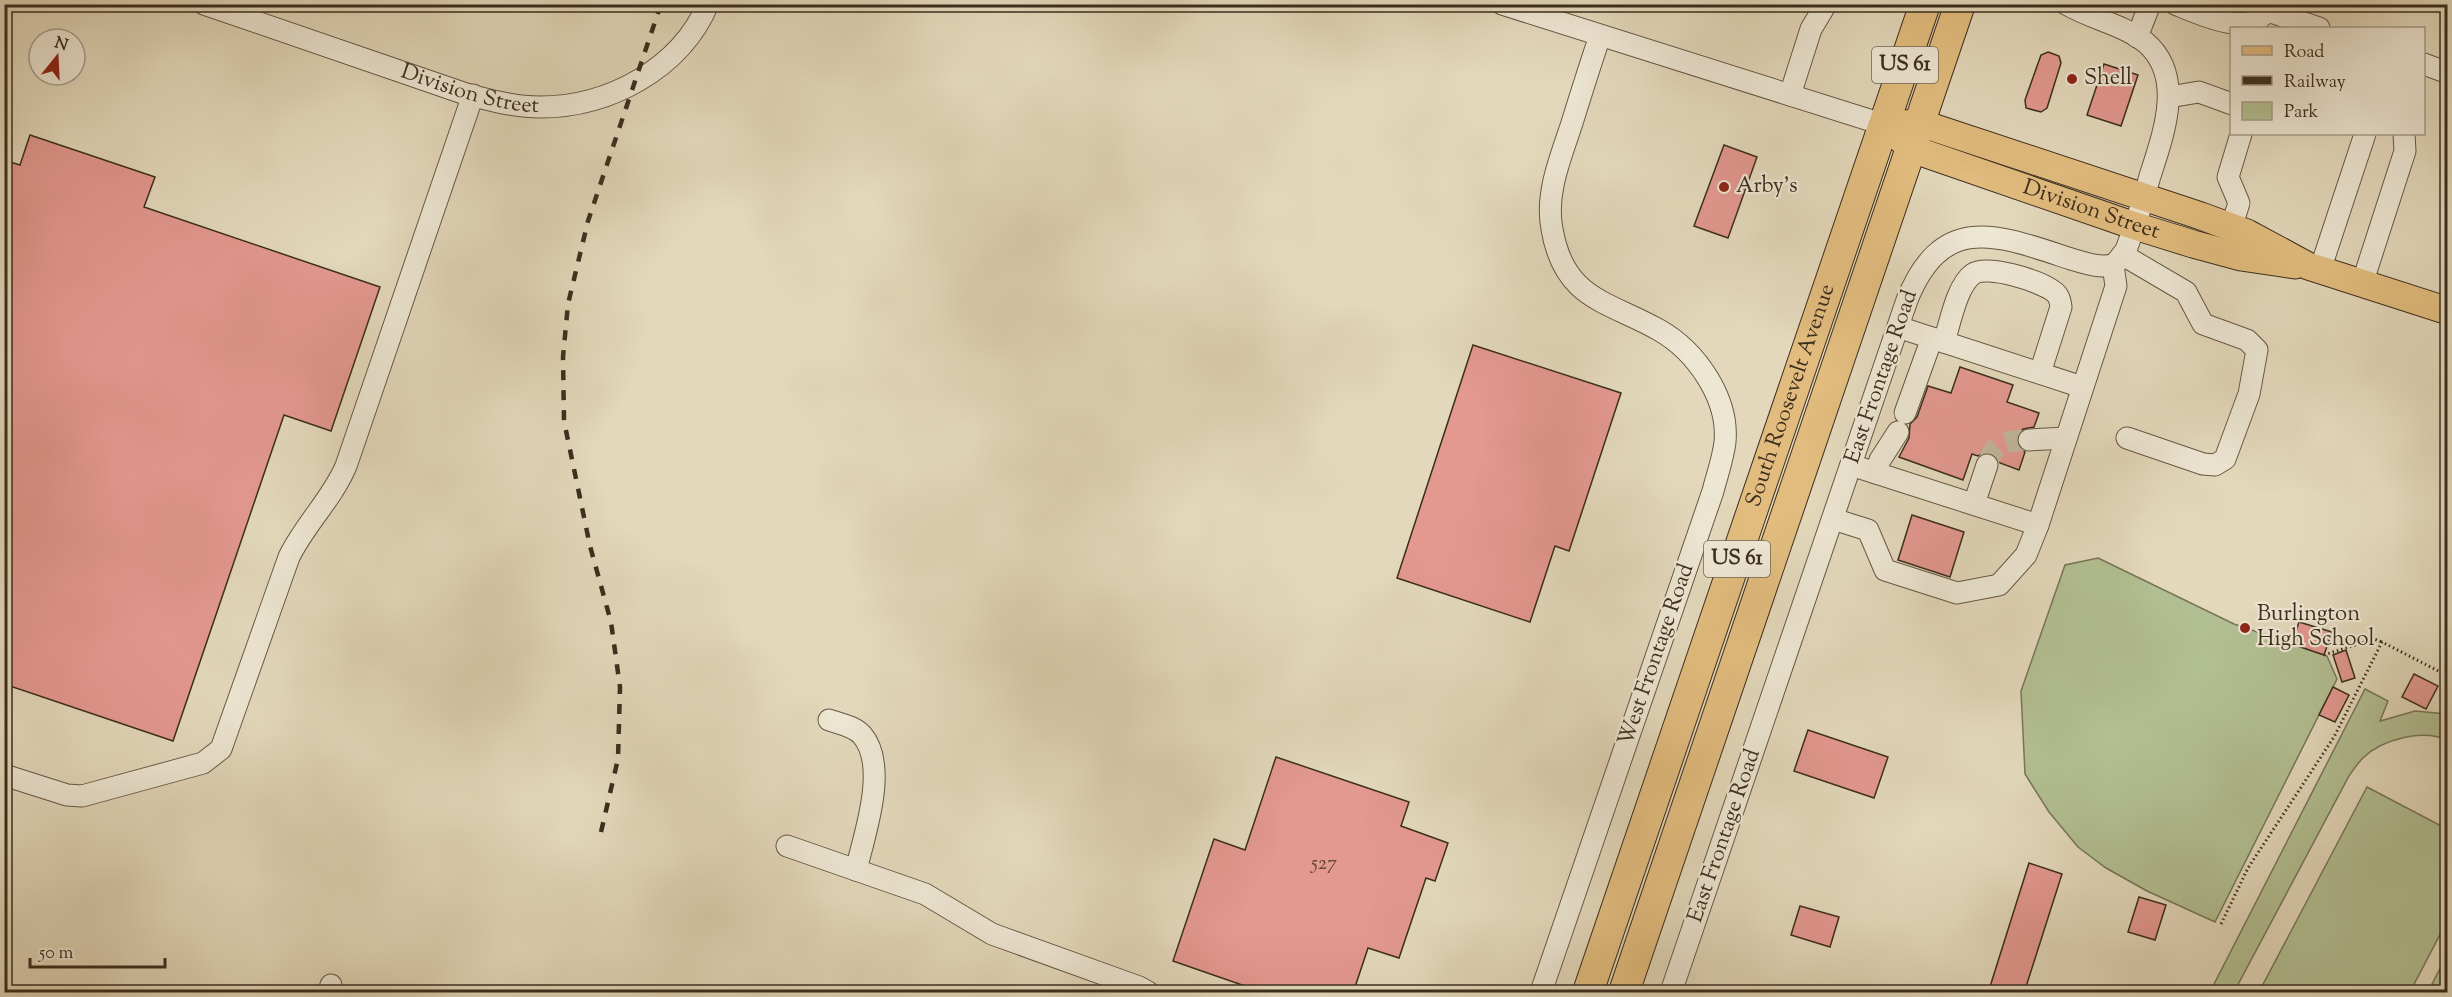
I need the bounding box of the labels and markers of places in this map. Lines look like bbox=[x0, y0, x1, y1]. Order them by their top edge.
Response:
place label: Shell bbox=[2084, 63, 2132, 95]
marker: Shell bbox=[2065, 72, 2079, 86]
place label: Arby's bbox=[1736, 171, 1798, 203]
marker: Arby's bbox=[1717, 180, 1731, 194]
place label: Burlington High School bbox=[2257, 599, 2375, 656]
marker: Burlington High School bbox=[2238, 621, 2252, 635]

